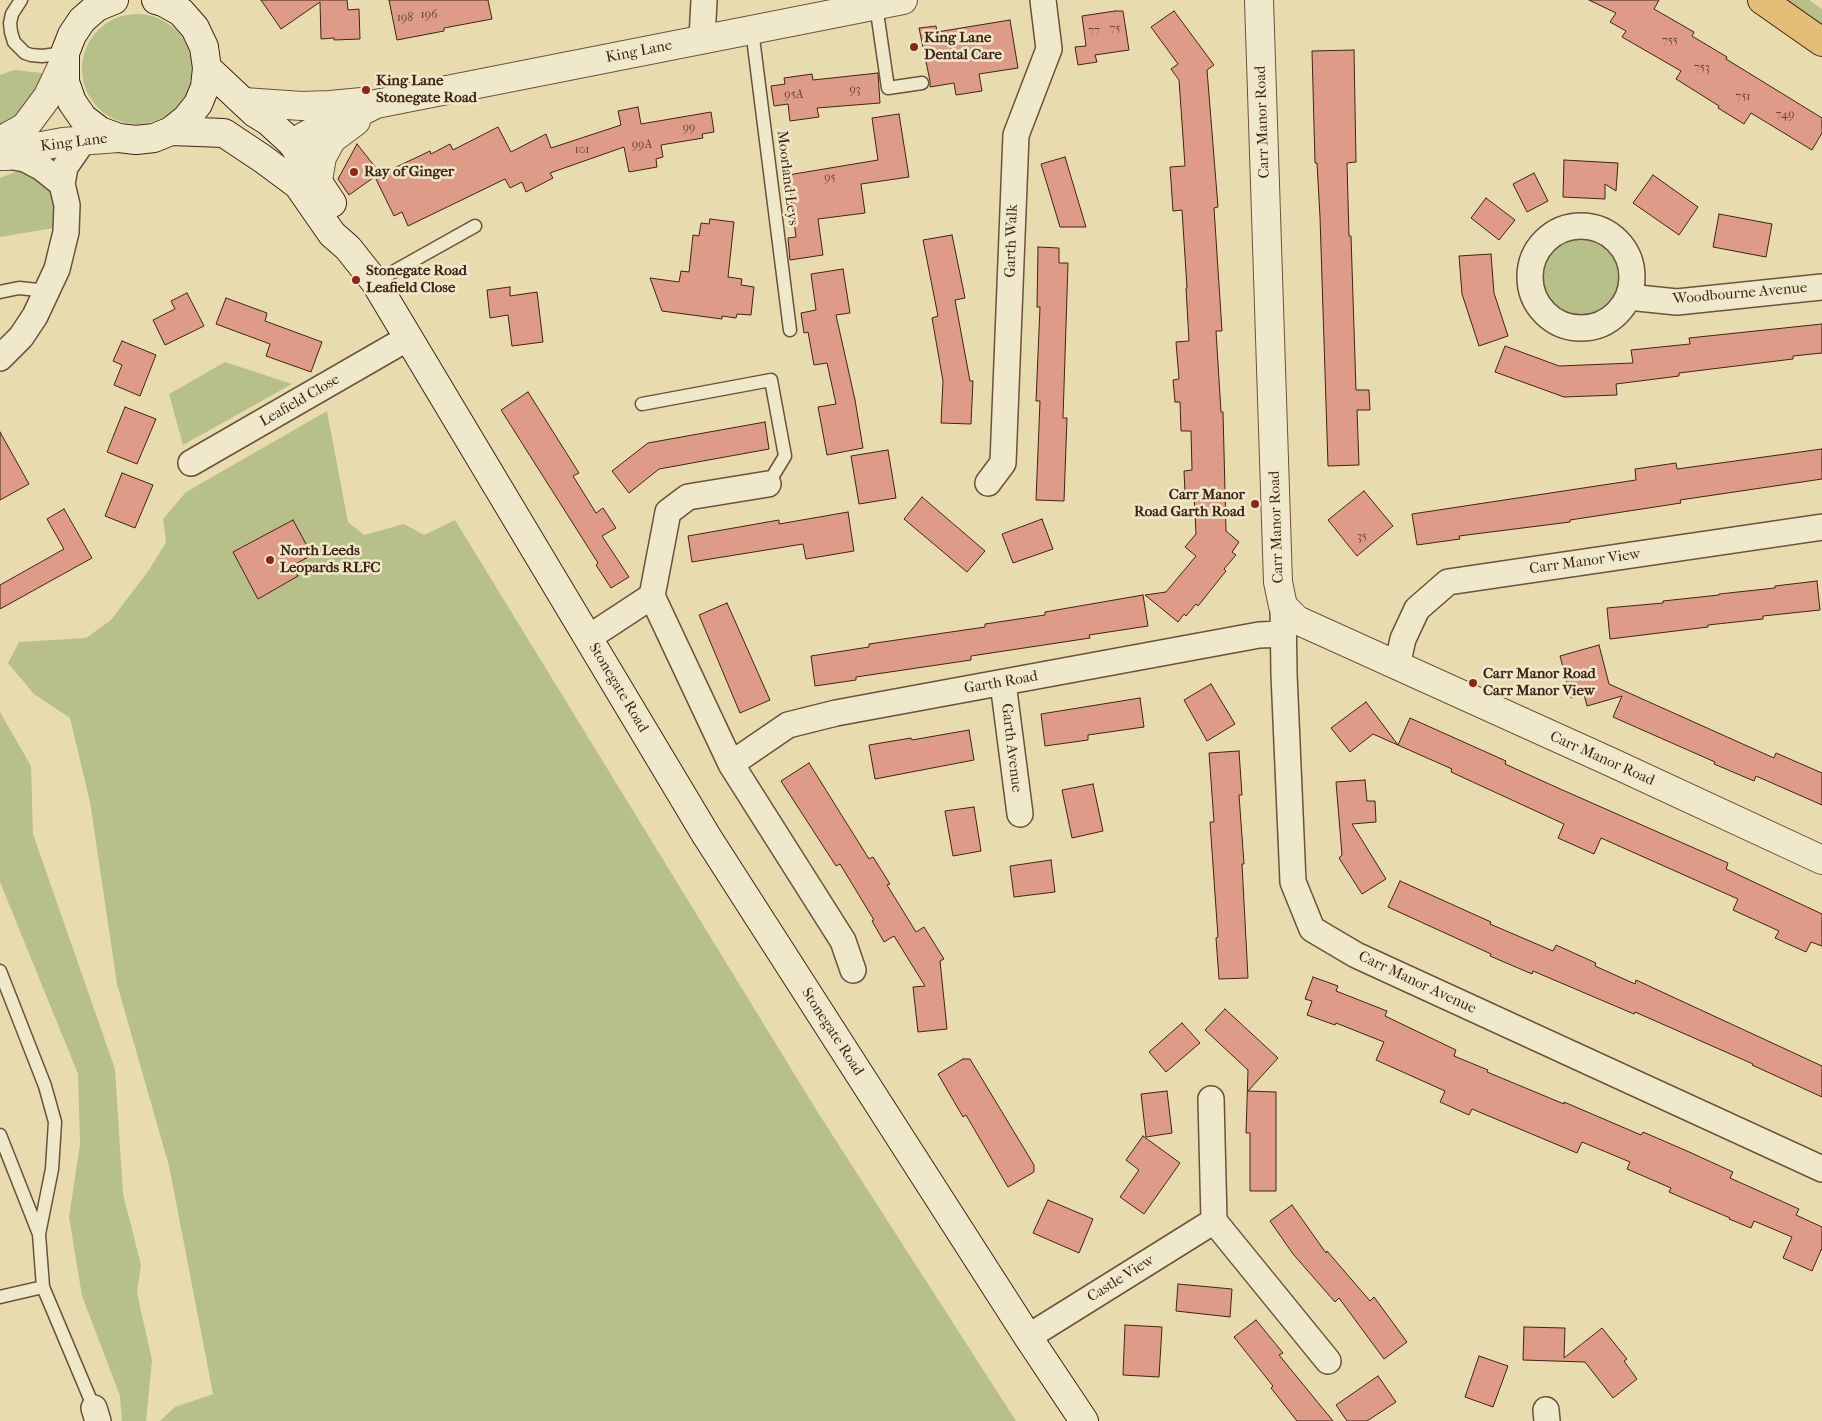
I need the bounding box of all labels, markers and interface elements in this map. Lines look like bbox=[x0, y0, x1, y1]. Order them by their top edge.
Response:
house number: 196 bbox=[420, 8, 438, 22]
house number: 198 bbox=[397, 11, 413, 25]
house number: 75 bbox=[1110, 22, 1120, 36]
house number: 77 bbox=[1088, 24, 1100, 38]
place label: King Lane Dental Care bbox=[924, 29, 1002, 64]
house number: 755 bbox=[1662, 34, 1678, 48]
street label: King Lane bbox=[604, 37, 674, 67]
marker: King Lane Dental Care bbox=[908, 41, 920, 53]
house number: 753 bbox=[1694, 61, 1710, 75]
street label: Carr Manor Road bbox=[1252, 65, 1274, 179]
place label: King Lane Stonegate Road bbox=[376, 72, 477, 107]
house number: 93 bbox=[849, 83, 861, 97]
marker: King Lane Stonegate Road bbox=[360, 84, 372, 96]
house number: 95A bbox=[784, 88, 804, 102]
house number: 751 bbox=[1735, 90, 1751, 104]
house number: 749 bbox=[1776, 108, 1794, 122]
house number: 99 bbox=[683, 121, 695, 135]
street label: Moorland Leys bbox=[772, 129, 802, 227]
street label: King Lane bbox=[39, 130, 109, 156]
house number: 99A bbox=[632, 138, 652, 152]
house number: 101 bbox=[574, 143, 590, 157]
place label: Ray of Ginger bbox=[364, 163, 454, 181]
marker: Ray of Ginger bbox=[348, 166, 360, 178]
house number: 95 bbox=[824, 171, 836, 185]
street label: Garth Walk bbox=[1002, 204, 1022, 278]
place label: Stonegate Road Leafield Close bbox=[366, 262, 467, 297]
marker: Stonegate Road Leafield Close bbox=[350, 274, 362, 286]
street label: Woodbourne Avenue bbox=[1672, 279, 1808, 309]
street label: Leafield Close bbox=[257, 371, 343, 431]
street label: Carr Manor Road bbox=[1266, 470, 1288, 584]
place label: Carr Manor Road Garth Road bbox=[1134, 486, 1245, 521]
marker: Carr Manor Road Garth Road bbox=[1249, 498, 1261, 510]
house number: 35 bbox=[1357, 530, 1367, 544]
place label: North Leeds Leopards RLFC bbox=[280, 542, 380, 577]
street label: Carr Manor View bbox=[1528, 545, 1642, 579]
marker: North Leeds Leopards RLFC bbox=[264, 554, 276, 566]
street label: Stonegate Road bbox=[584, 640, 652, 736]
place label: Carr Manor Road Carr Manor View bbox=[1483, 665, 1596, 700]
street label: Garth Road bbox=[963, 668, 1039, 698]
marker: Carr Manor Road Carr Manor View bbox=[1467, 677, 1479, 689]
street label: Garth Avenue bbox=[997, 703, 1025, 793]
street label: Carr Manor Road bbox=[1547, 728, 1657, 790]
street label: Carr Manor Avenue bbox=[1355, 948, 1479, 1018]
street label: Stonegate Road bbox=[797, 985, 867, 1079]
street label: Castle View bbox=[1084, 1251, 1158, 1307]

